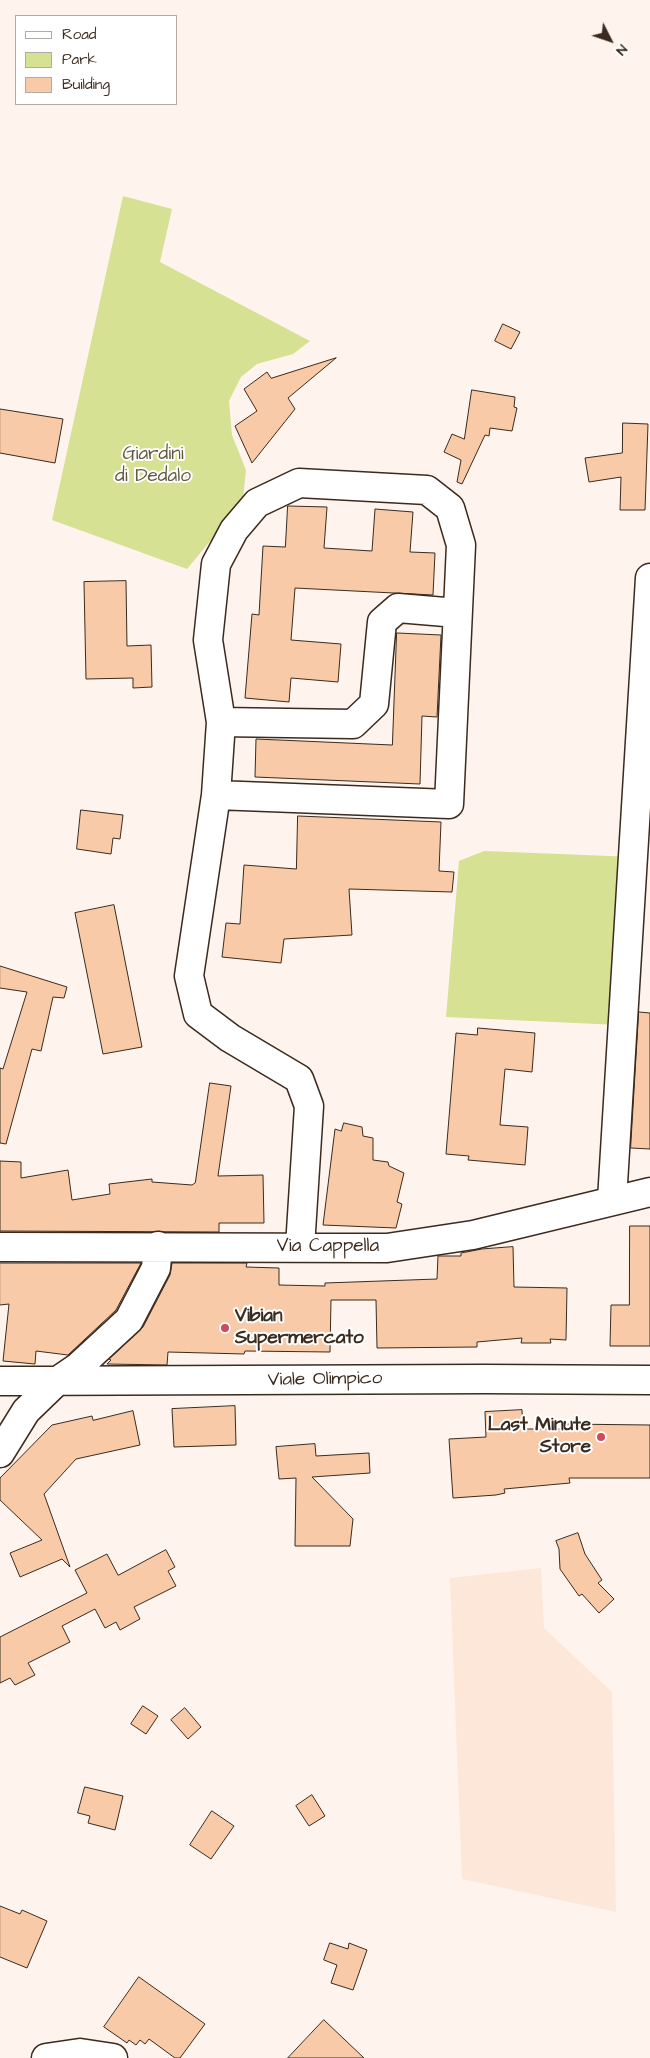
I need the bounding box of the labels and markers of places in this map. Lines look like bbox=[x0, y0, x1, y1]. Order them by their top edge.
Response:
place label: Vibian Supermercato bbox=[235, 1306, 364, 1350]
marker: Vibian Supermercato bbox=[219, 1322, 231, 1334]
place label: Last Minute Store bbox=[488, 1415, 591, 1459]
marker: Last Minute Store bbox=[595, 1431, 607, 1443]

